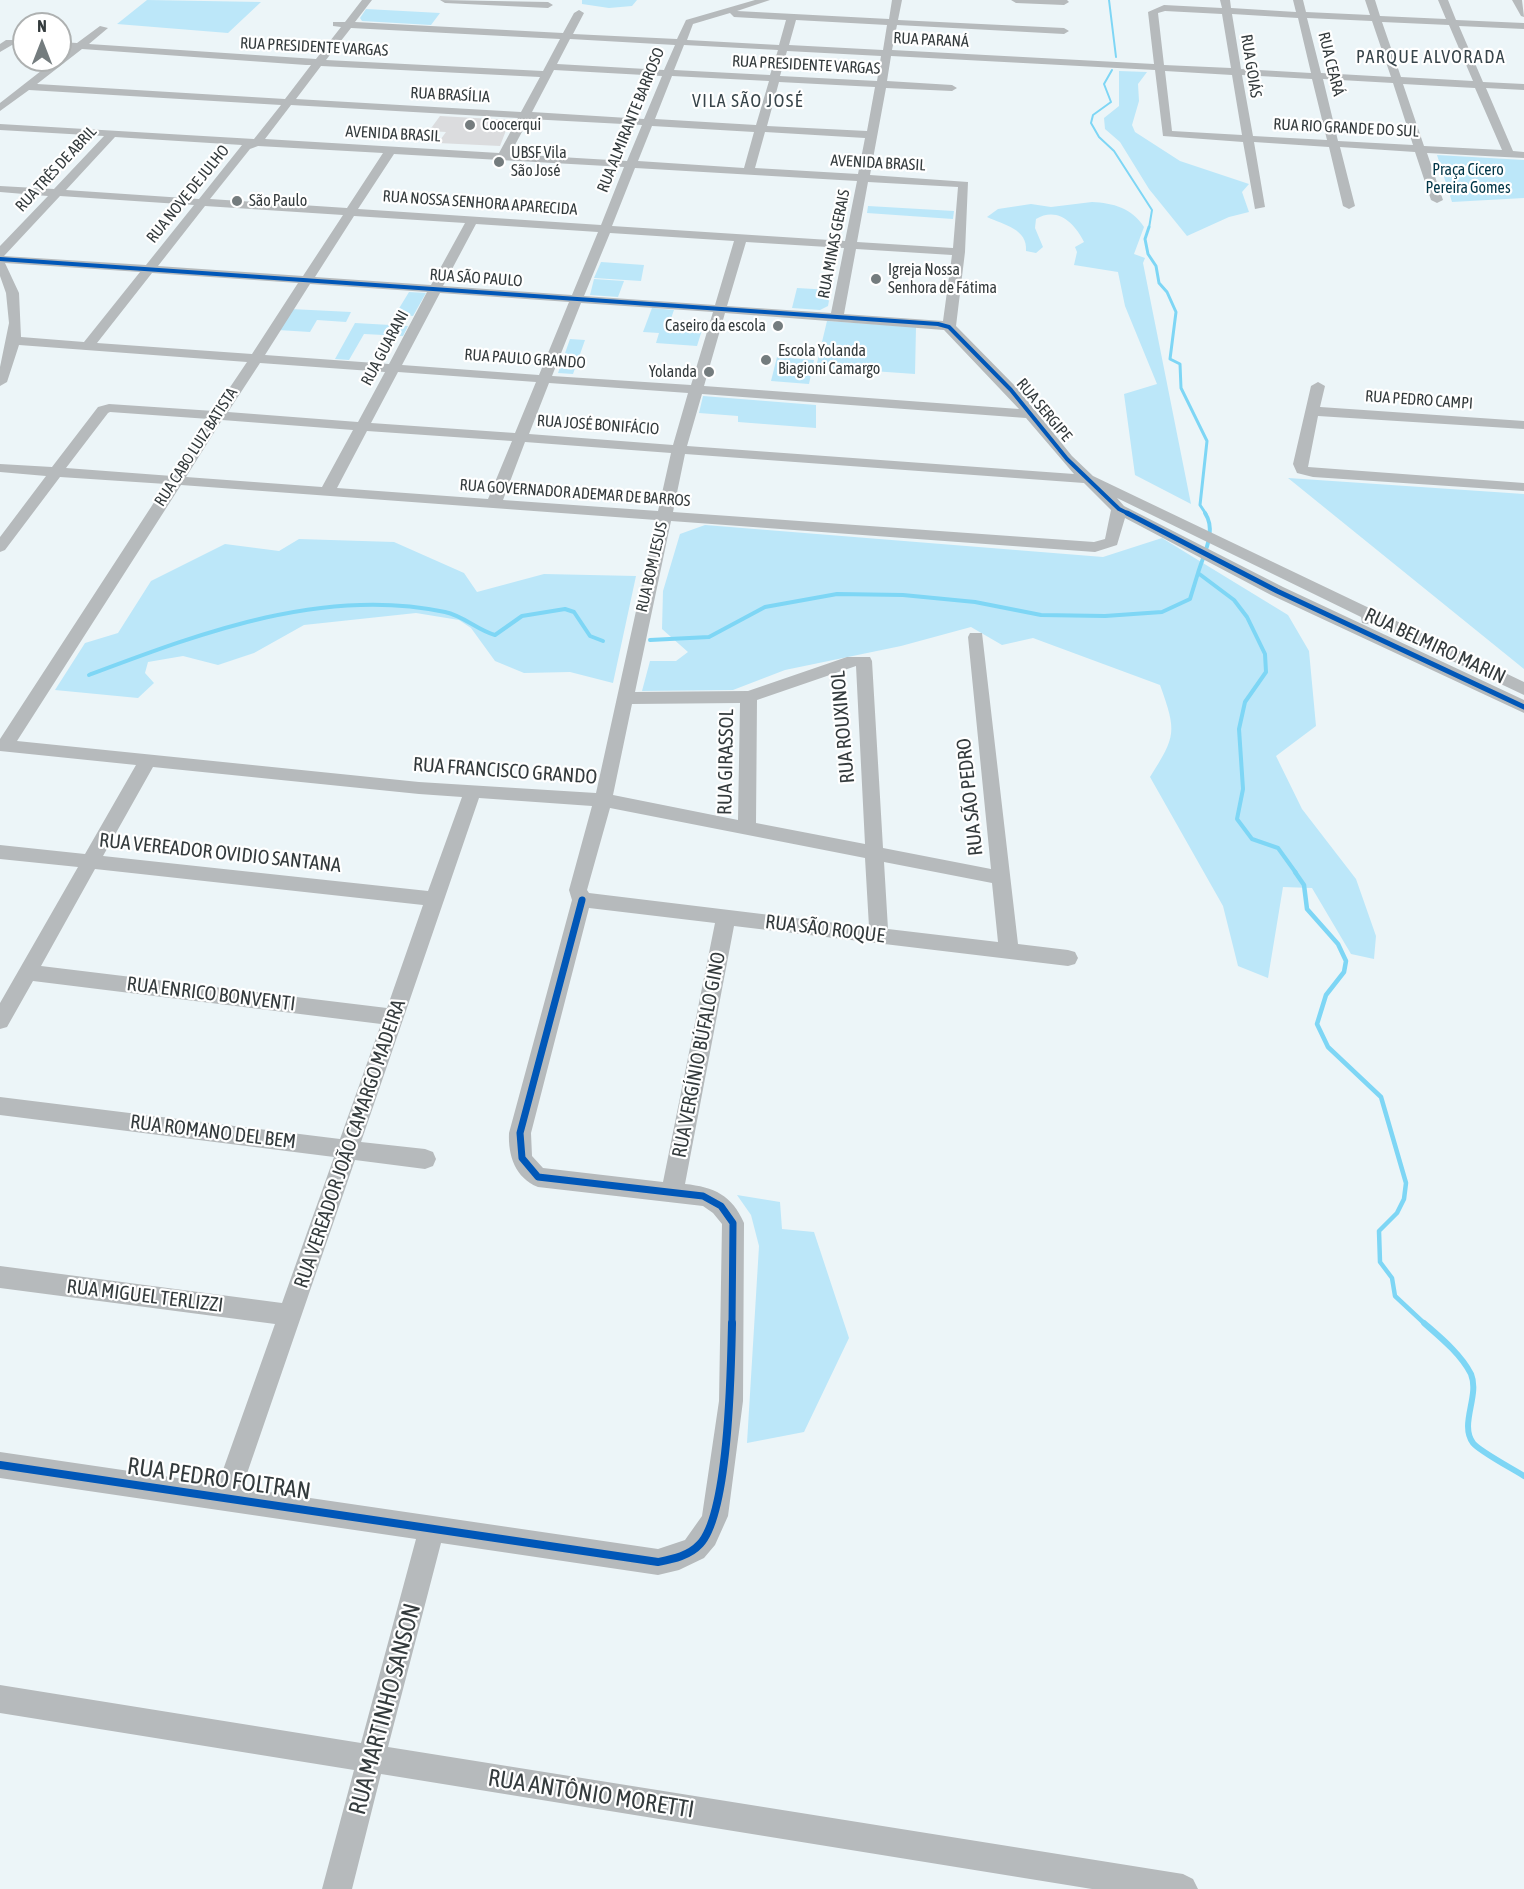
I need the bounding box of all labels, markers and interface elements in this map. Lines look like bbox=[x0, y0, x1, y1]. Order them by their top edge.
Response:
north arrow bbox=[12, 12, 72, 72]
text: N bbox=[37, 17, 47, 35]
street label: RUA PARANÁ bbox=[893, 28, 969, 52]
street label: RUA CEARÁ bbox=[1314, 30, 1348, 98]
street label: RUA GOIÁS bbox=[1237, 33, 1265, 99]
street label: RUA PRESIDENTE VARGAS bbox=[239, 34, 389, 60]
street label: RUA ALMIRANTE BARROSO bbox=[593, 45, 669, 195]
district label: PARQUE ALVORADA bbox=[1356, 46, 1506, 68]
street label: RUA PRESIDENTE VARGAS bbox=[731, 52, 881, 78]
street label: RUA BRASÍLIA bbox=[410, 83, 490, 107]
district label: VILA SÃO JOSÉ bbox=[692, 90, 804, 112]
place label: Coocerqui bbox=[482, 115, 541, 135]
street label: RUA RIO GRANDE DO SUL bbox=[1273, 115, 1419, 141]
marker: Coocerqui bbox=[463, 118, 477, 132]
street label: RUA TRÊS DE ABRIL bbox=[12, 122, 100, 216]
street label: AVENIDA BRASIL bbox=[345, 122, 441, 146]
street label: RUA NOVE DE JULHO bbox=[143, 141, 233, 247]
place label: UBSF Vila São José bbox=[511, 143, 567, 181]
street label: AVENIDA BRASIL bbox=[830, 151, 926, 175]
marker: UBSF Vila São José bbox=[492, 155, 506, 169]
park label: Praça Cícero Pereira Gomes bbox=[1425, 160, 1511, 198]
street label: RUA NOSSA SENHORA APARECIDA bbox=[382, 187, 578, 219]
street label: RUA MINAS GERAIS bbox=[814, 188, 854, 300]
place label: São Paulo bbox=[249, 191, 307, 211]
marker: São Paulo bbox=[230, 194, 244, 208]
place label: Igreja Nossa Senhora de Fátima bbox=[888, 260, 997, 298]
street label: RUA SÃO PAULO bbox=[429, 265, 523, 291]
marker: Igreja Nossa Senhora de Fátima bbox=[869, 272, 883, 286]
street label: RUA GUARANI bbox=[357, 307, 413, 389]
place label: Caseiro da escola bbox=[665, 316, 766, 336]
marker: Caseiro da escola bbox=[771, 319, 785, 333]
place label: Escola Yolanda Biagioni Camargo bbox=[778, 341, 880, 379]
street label: RUA PAULO GRANDO bbox=[464, 345, 586, 373]
marker: Escola Yolanda Biagioni Camargo bbox=[759, 353, 773, 367]
place label: Yolanda bbox=[649, 362, 697, 382]
marker: Yolanda bbox=[702, 365, 716, 379]
street label: RUA SERGIPE bbox=[1012, 375, 1076, 445]
street label: RUA CABO LUIZ BATISTA bbox=[150, 384, 242, 510]
street label: RUA PEDRO CAMPI bbox=[1364, 387, 1474, 413]
street label: RUA JOSÉ BONIFÁCIO bbox=[536, 411, 660, 439]
street label: RUA GOVERNADOR ADEMAR DE BARROS bbox=[459, 475, 691, 511]
street label: RUA BOM JESUS bbox=[632, 520, 672, 614]
street label: RUA BELMIRO MARIN bbox=[1361, 603, 1509, 689]
street label: RUA ROUXINOL bbox=[826, 670, 860, 784]
street label: RUA GIRASSOL bbox=[713, 709, 739, 815]
street label: RUA SÃO PEDRO bbox=[952, 737, 988, 857]
street label: RUA FRANCISCO GRANDO bbox=[412, 753, 598, 789]
street label: RUA VEREADOR OVIDIO SANTANA bbox=[98, 828, 342, 878]
street label: RUA SÃO ROQUE bbox=[764, 910, 886, 948]
street label: RUA VERGÍNIO BÚFALO GINO bbox=[667, 950, 731, 1160]
street label: RUA ENRICO BONVENTI bbox=[125, 972, 297, 1016]
street label: RUA VEREADOR JOÃO CAMARGO MADEIRA bbox=[289, 997, 411, 1291]
street label: RUA ROMANO DEL BEM bbox=[129, 1110, 297, 1154]
street label: RUA MIGUEL TERLIZZI bbox=[65, 1274, 225, 1318]
street label: RUA PEDRO FOLTRAN bbox=[125, 1452, 313, 1506]
street label: RUA MARTINHO SANSON bbox=[343, 1600, 427, 1818]
street label: RUA ANTÔNIO MORETTI bbox=[486, 1763, 696, 1825]

